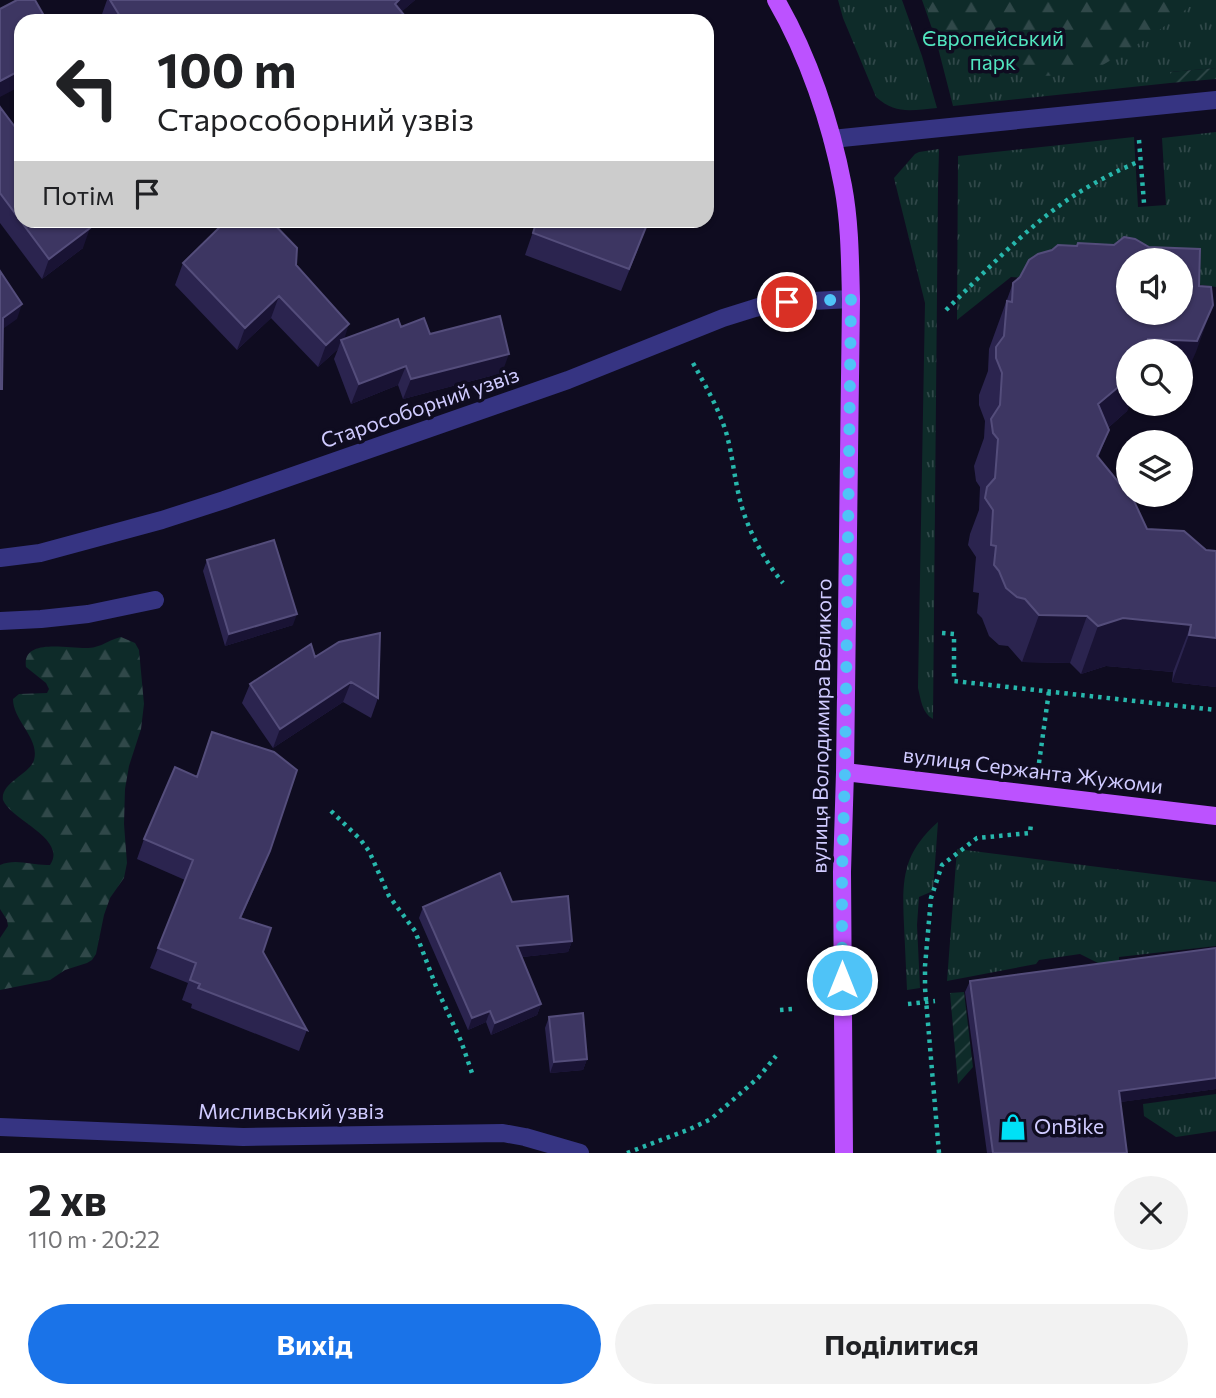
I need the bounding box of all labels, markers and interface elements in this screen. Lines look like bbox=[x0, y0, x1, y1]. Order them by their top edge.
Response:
park label: Європейський парк bbox=[922, 25, 1064, 74]
text: 100 m bbox=[157, 38, 296, 98]
icon: left bbox=[42, 42, 133, 133]
text: Старособорний узвіз bbox=[157, 98, 474, 138]
icon: arrive bbox=[128, 175, 166, 213]
text: Потім bbox=[42, 179, 114, 210]
map controls bbox=[1116, 248, 1193, 507]
button: sound bbox=[1116, 248, 1193, 325]
pin bbox=[757, 272, 817, 332]
icon: arrive bbox=[768, 283, 806, 321]
button: search bbox=[1116, 339, 1193, 416]
street label: Старособорний узвіз bbox=[317, 361, 522, 452]
button: layers bbox=[1116, 430, 1193, 507]
street label: вулиця Володимира Великого bbox=[805, 578, 836, 874]
street label: вулиця Сержанта Жужоми bbox=[902, 741, 1165, 798]
position arrow bbox=[805, 943, 879, 1017]
street label: Мисливський узвіз bbox=[198, 1098, 384, 1123]
shop icon: OnBike bbox=[998, 1112, 1028, 1142]
place label: OnBike bbox=[1034, 1113, 1104, 1138]
text: 2 хв bbox=[28, 1173, 107, 1225]
button: close bbox=[1114, 1176, 1188, 1250]
text: 110 m · 20:22 bbox=[28, 1225, 160, 1253]
button: Вихід bbox=[28, 1304, 601, 1384]
button: Поділитися bbox=[615, 1304, 1188, 1384]

